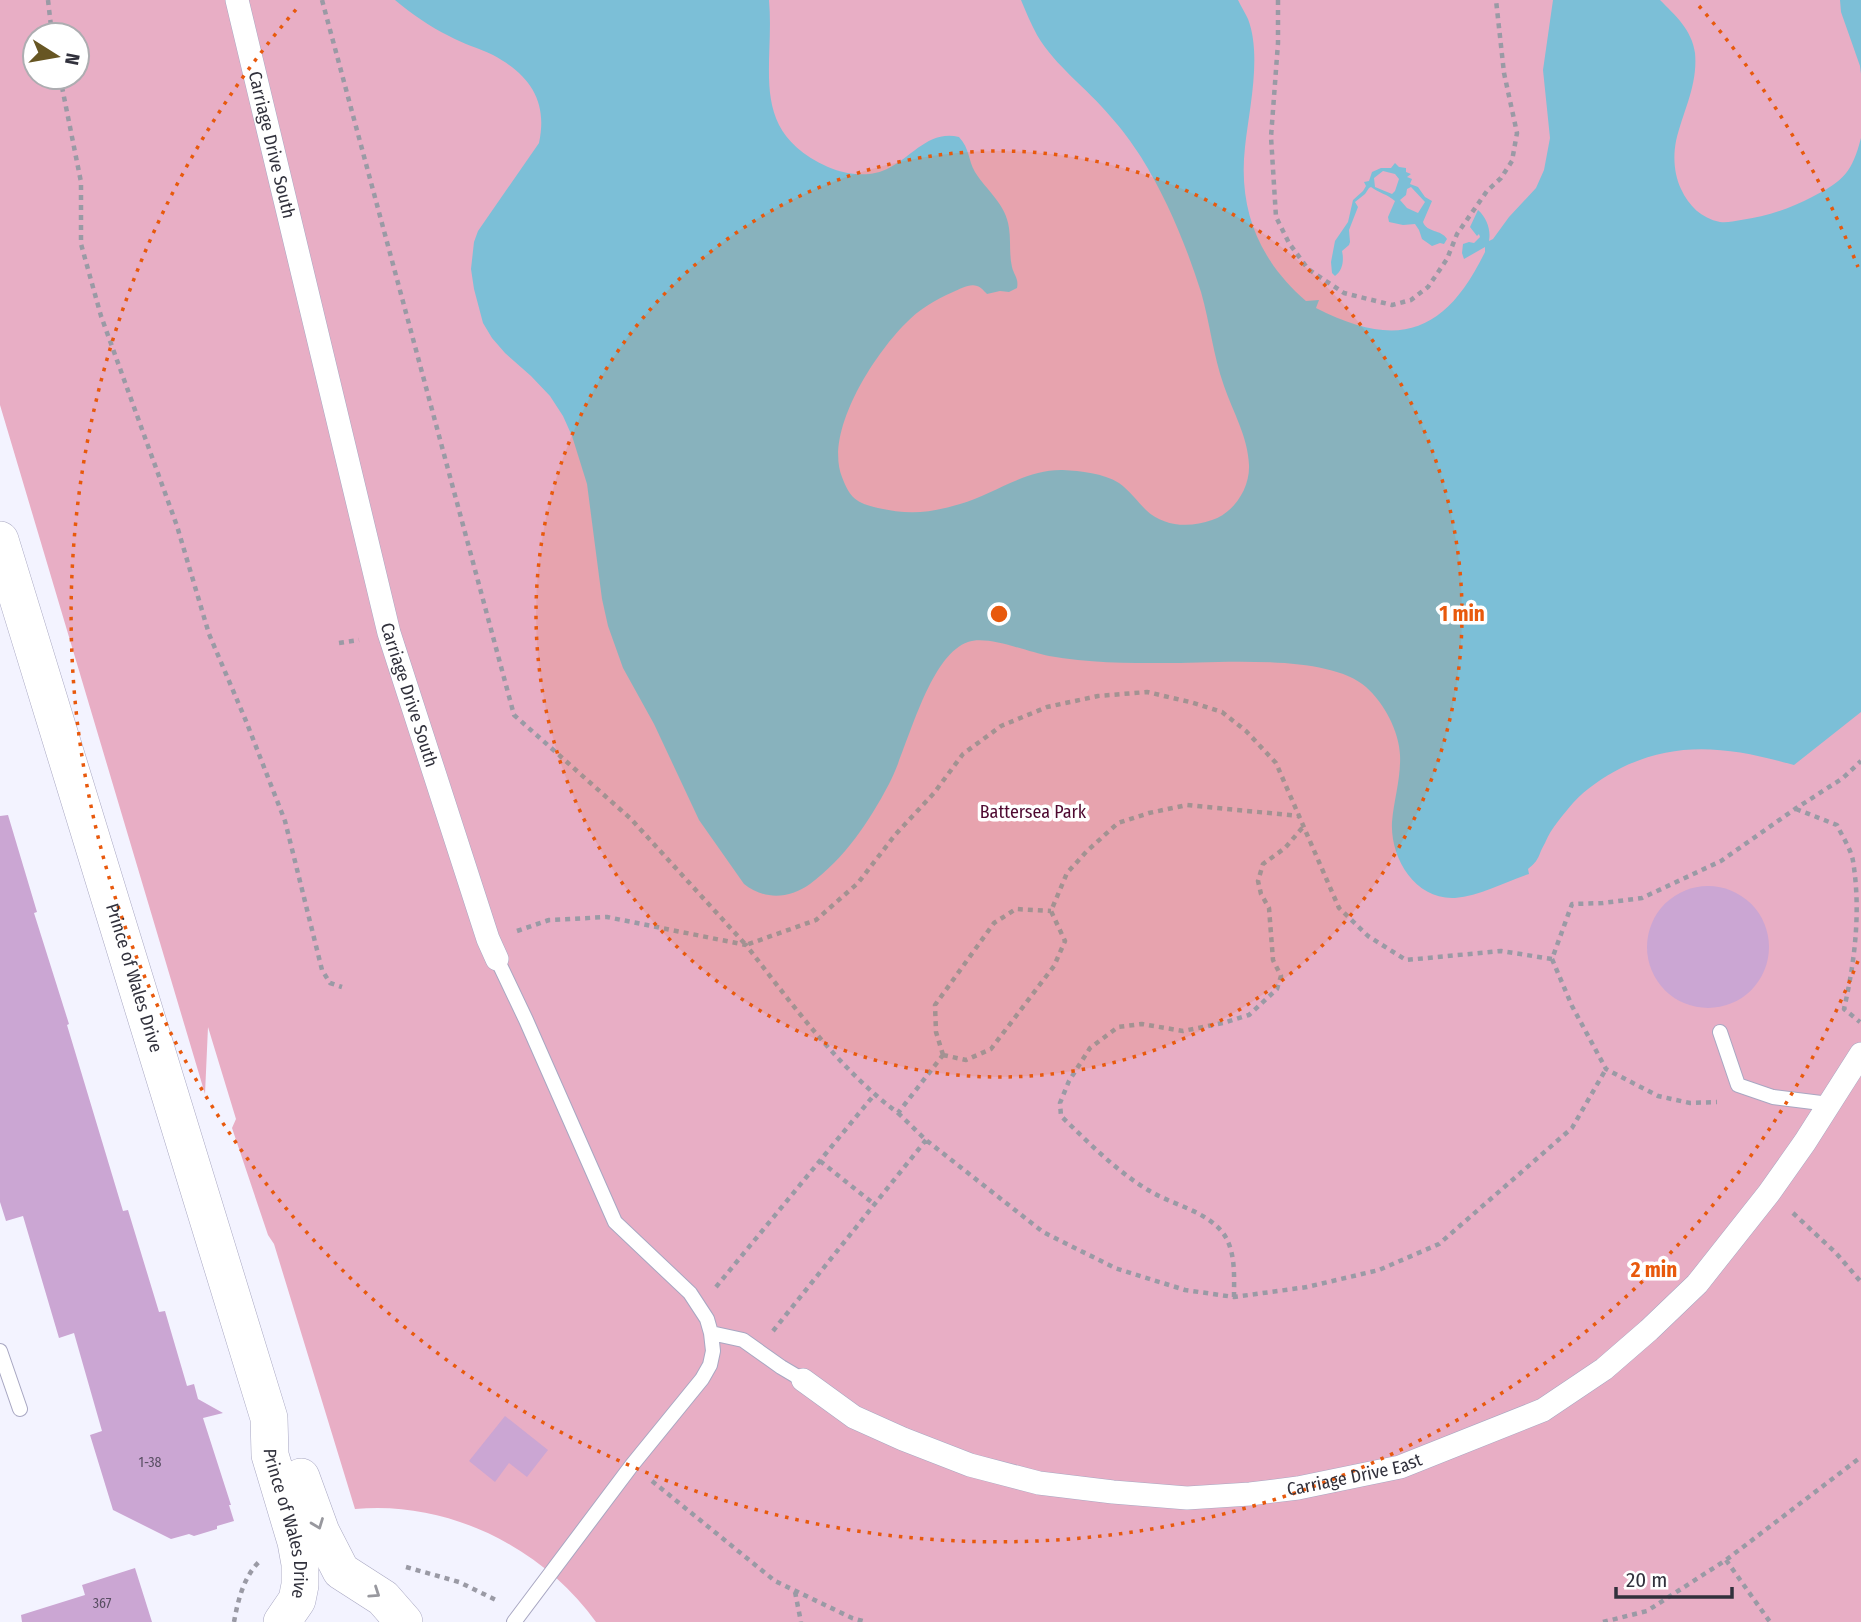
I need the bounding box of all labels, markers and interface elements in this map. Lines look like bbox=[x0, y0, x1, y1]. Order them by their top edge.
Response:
north arrow bbox=[21, 21, 91, 91]
text: N bbox=[60, 51, 85, 67]
street label: Carriage Drive South bbox=[244, 69, 300, 221]
text: 1 min bbox=[1439, 601, 1485, 627]
centre of rings bbox=[987, 602, 1011, 626]
street label: Carriage Drive South bbox=[376, 620, 443, 770]
park label: Battersea Park bbox=[980, 801, 1087, 823]
street label: Prince of Wales Drive bbox=[101, 901, 167, 1055]
text: 2 min bbox=[1630, 1257, 1677, 1283]
street label: Prince of Wales Drive bbox=[259, 1448, 311, 1601]
street label: Carriage Drive East bbox=[1286, 1448, 1425, 1500]
house number: 1-38 bbox=[138, 1454, 162, 1471]
one-way arrow bbox=[310, 1517, 324, 1529]
scale bar bbox=[1616, 1556, 1731, 1600]
text: 20 m bbox=[1626, 1567, 1667, 1593]
one-way arrow bbox=[367, 1585, 380, 1598]
house number: 367 bbox=[93, 1595, 112, 1612]

